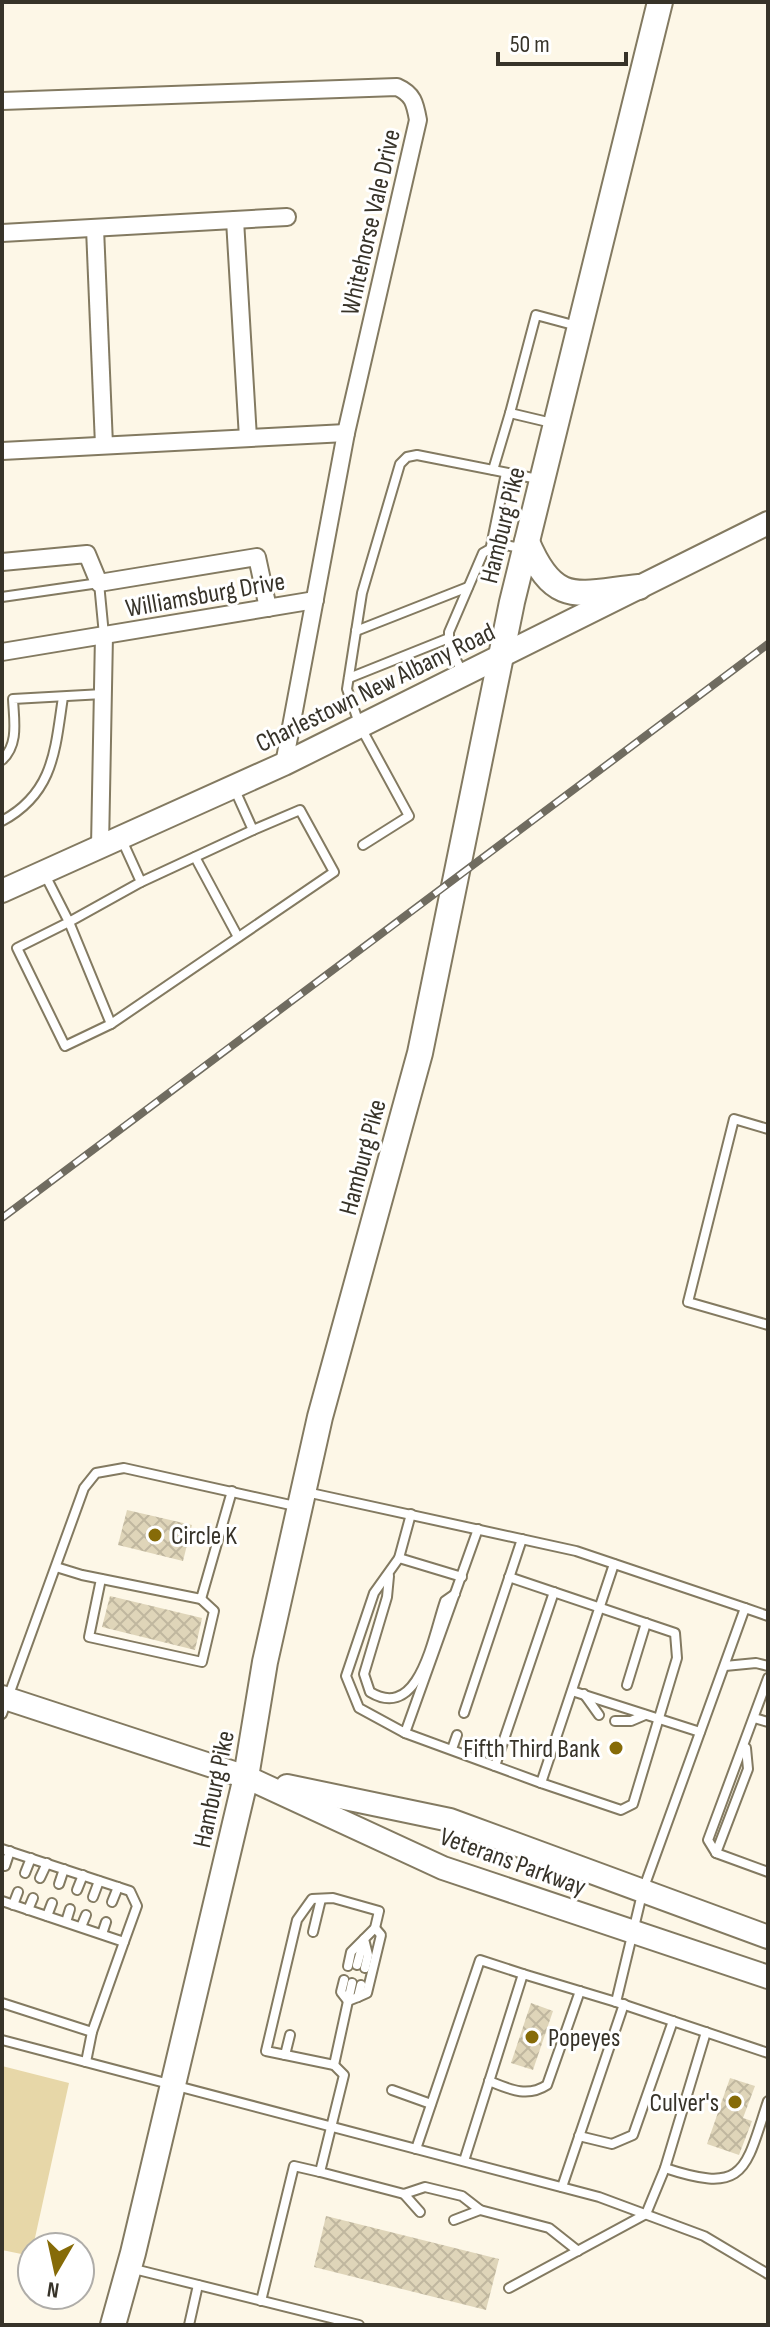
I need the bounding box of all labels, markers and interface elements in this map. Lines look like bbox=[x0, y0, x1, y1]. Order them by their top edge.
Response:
scale bar bbox=[498, 16, 626, 66]
text: 50 m bbox=[510, 30, 550, 59]
street label: Whitehorse Vale Drive bbox=[335, 126, 408, 318]
street label: Hamburg Pike bbox=[474, 464, 533, 587]
street label: Williamsburg Drive bbox=[123, 566, 287, 625]
street label: Charlestown New Albany Road bbox=[251, 617, 500, 760]
street label: Hamburg Pike bbox=[333, 1096, 394, 1219]
place label: Circle K bbox=[171, 1521, 237, 1552]
marker: Circle K bbox=[146, 1526, 164, 1544]
street label: Hamburg Pike bbox=[187, 1728, 242, 1851]
place label: Fifth Third Bank bbox=[463, 1734, 600, 1765]
marker: Fifth Third Bank bbox=[607, 1739, 625, 1757]
street label: Veterans Parkway bbox=[435, 1822, 590, 1903]
place label: Popeyes bbox=[548, 2023, 620, 2054]
marker: Popeyes bbox=[523, 2028, 541, 2046]
place label: Culver's bbox=[649, 2088, 719, 2119]
marker: Culver's bbox=[726, 2093, 744, 2111]
north arrow bbox=[16, 2231, 96, 2311]
text: N bbox=[45, 2275, 61, 2304]

